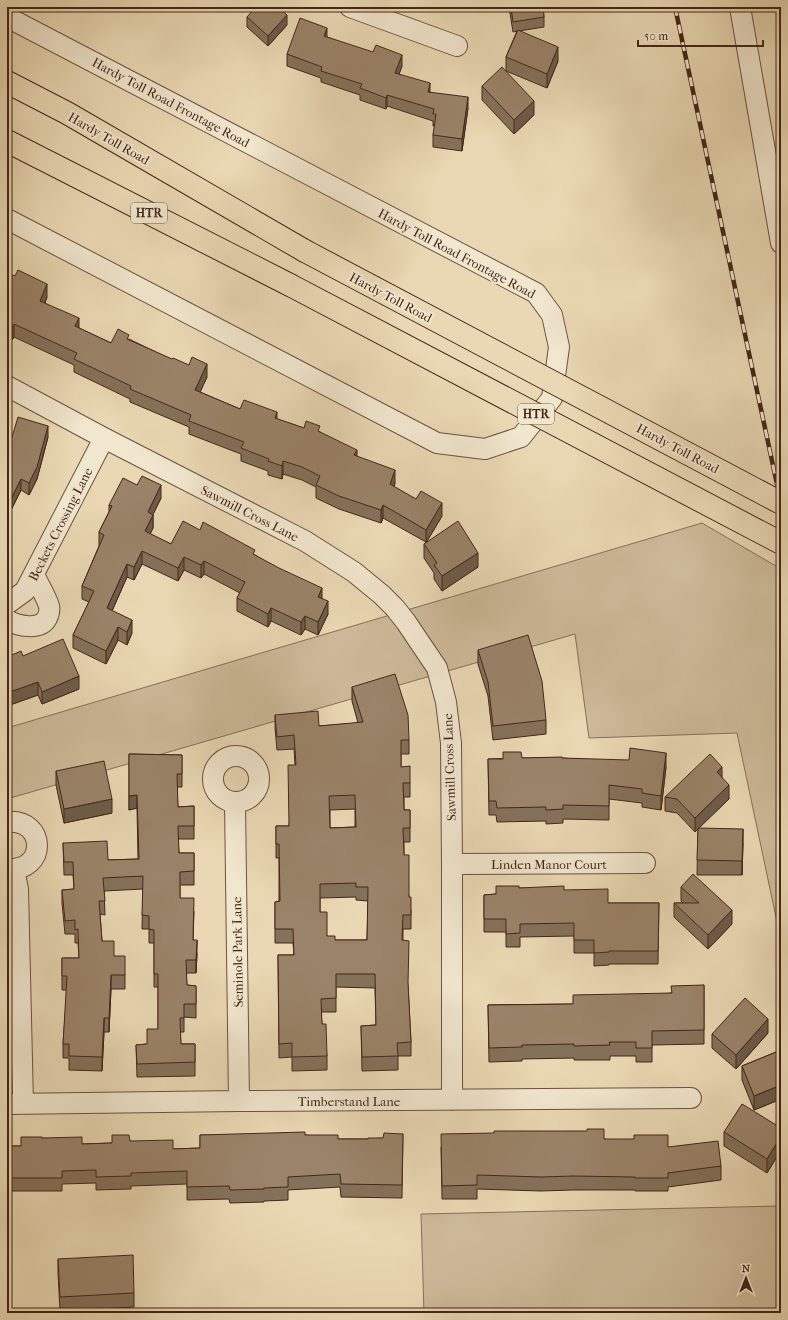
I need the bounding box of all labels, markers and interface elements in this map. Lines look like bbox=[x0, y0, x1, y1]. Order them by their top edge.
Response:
scale bar bbox=[638, 22, 763, 48]
text: 50 m bbox=[644, 29, 668, 43]
street label: Hardy Toll Road Frontage Road bbox=[90, 54, 252, 150]
street label: Hardy Toll Road bbox=[66, 108, 152, 168]
road number: HTR bbox=[131, 203, 167, 223]
street label: Hardy Toll Road Frontage Road bbox=[376, 205, 538, 301]
street label: Hardy Toll Road bbox=[347, 269, 435, 325]
road number: HTR bbox=[518, 404, 554, 424]
street label: Hardy Toll Road bbox=[634, 420, 722, 477]
street label: Beckets Crossing Lane bbox=[25, 465, 96, 583]
street label: Sawmill Cross Lane bbox=[198, 482, 302, 545]
street label: Sawmill Cross Lane bbox=[440, 712, 459, 821]
street label: Linden Manor Court bbox=[491, 857, 607, 872]
street label: Seminole Park Lane bbox=[229, 896, 246, 1008]
street label: Timberstand Lane bbox=[298, 1094, 401, 1109]
north arrow bbox=[726, 1258, 766, 1298]
text: N bbox=[742, 1262, 751, 1275]

